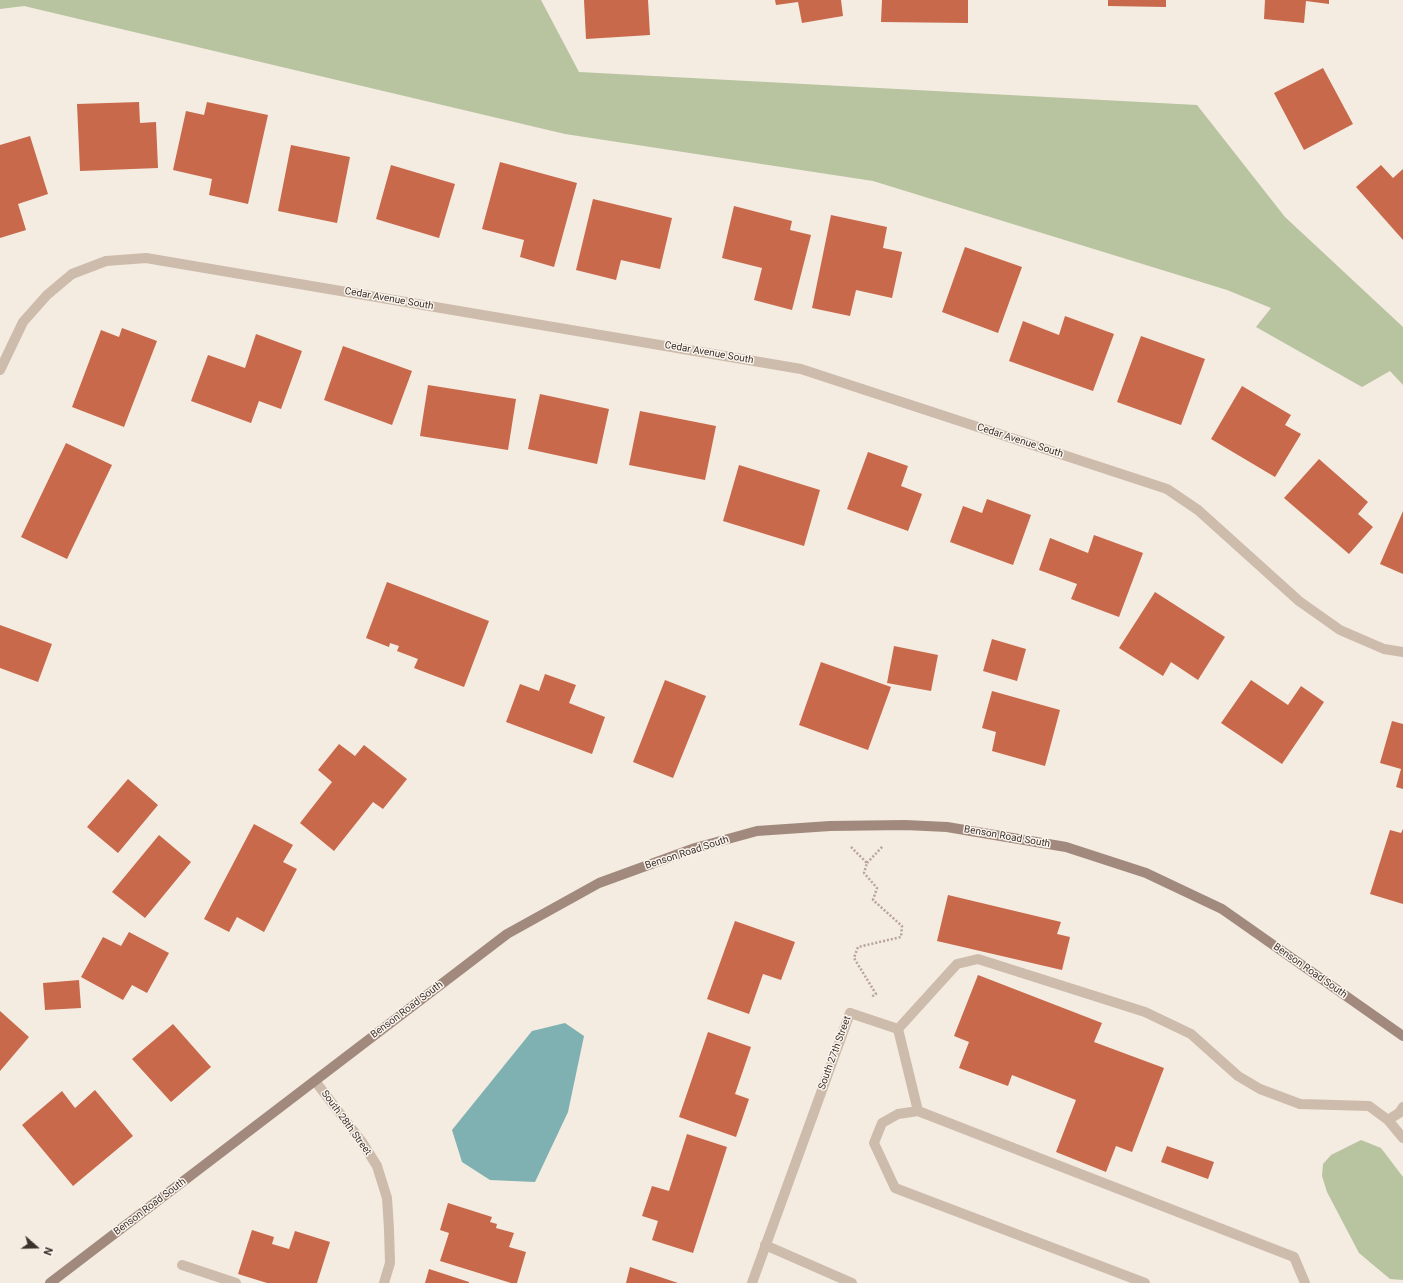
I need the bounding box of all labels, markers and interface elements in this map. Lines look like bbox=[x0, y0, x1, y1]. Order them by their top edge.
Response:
street label: Cedar Avenue South bbox=[344, 285, 434, 313]
street label: Cedar Avenue South bbox=[664, 339, 754, 367]
street label: Cedar Avenue South bbox=[975, 421, 1065, 461]
street label: Benson Road South bbox=[963, 824, 1051, 850]
street label: Benson Road South bbox=[644, 834, 730, 872]
street label: Benson Road South bbox=[1271, 941, 1349, 1001]
street label: Benson Road South bbox=[369, 979, 445, 1041]
street label: South 27th Street bbox=[816, 1015, 854, 1091]
street label: South 28th Street bbox=[318, 1088, 374, 1158]
street label: Benson Road South bbox=[112, 1176, 188, 1238]
north arrow bbox=[16, 1227, 56, 1267]
text: N bbox=[40, 1245, 55, 1257]

